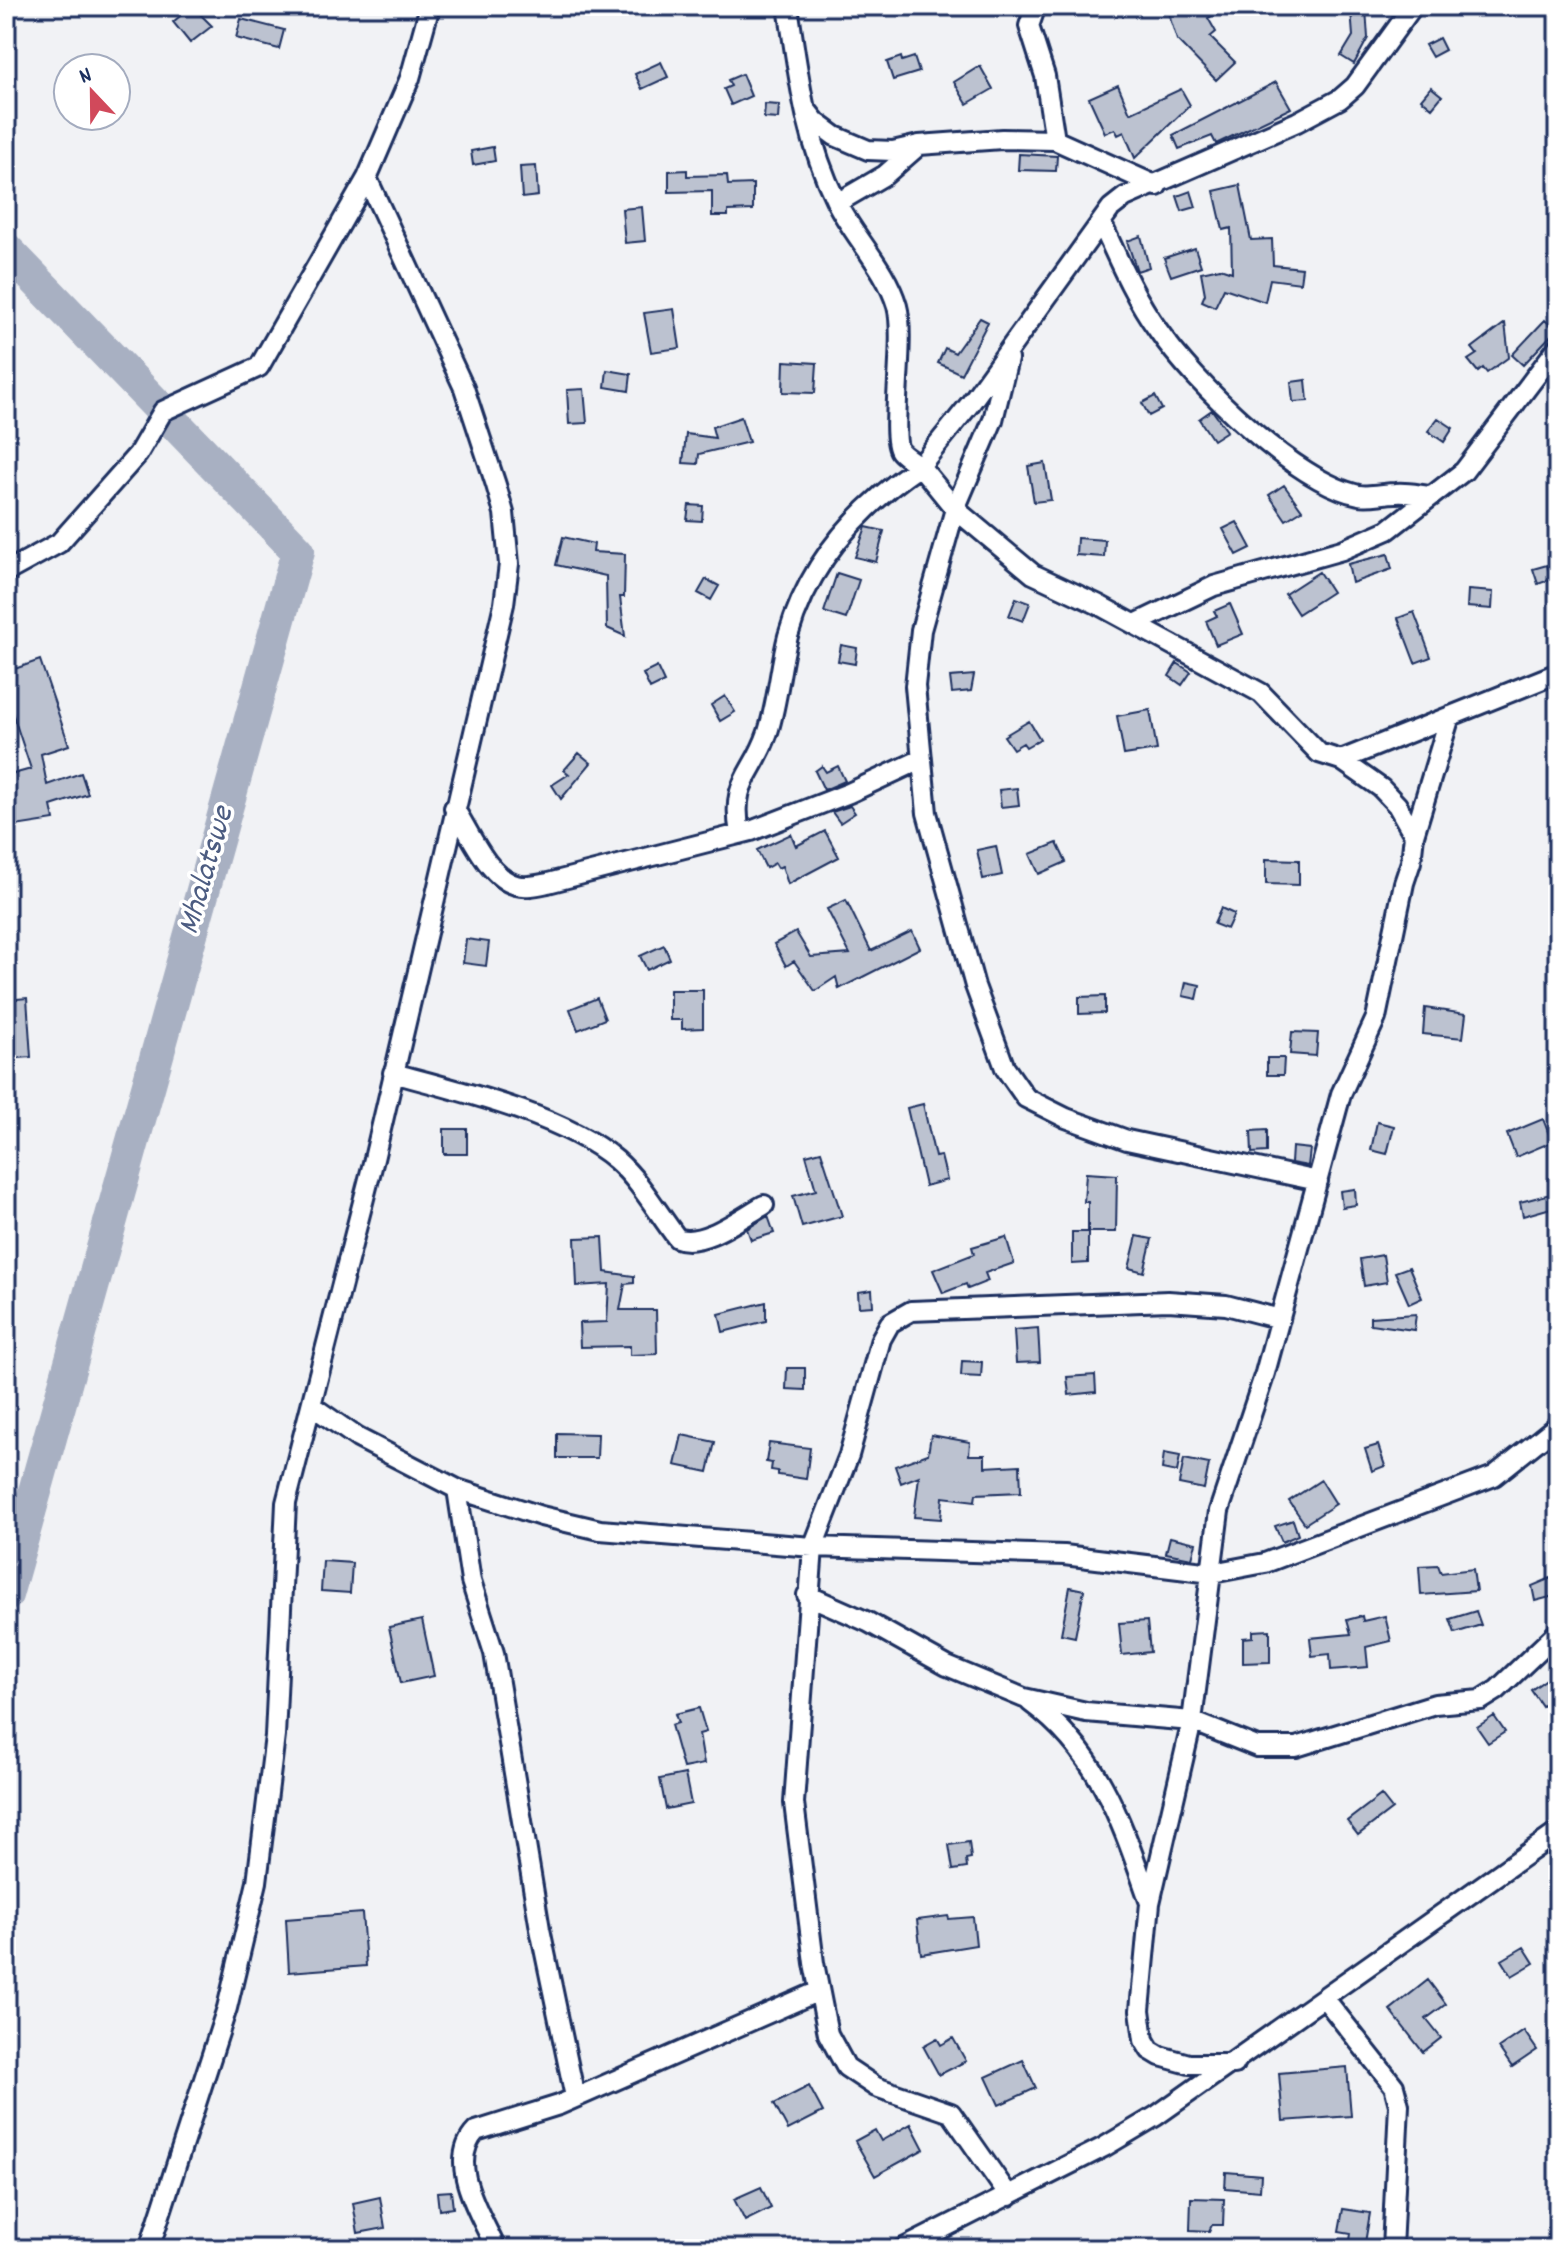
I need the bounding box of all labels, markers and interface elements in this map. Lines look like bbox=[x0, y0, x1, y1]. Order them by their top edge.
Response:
north arrow bbox=[52, 52, 132, 132]
text: N bbox=[75, 60, 97, 93]
water label: Mhalatswe bbox=[168, 800, 249, 940]

